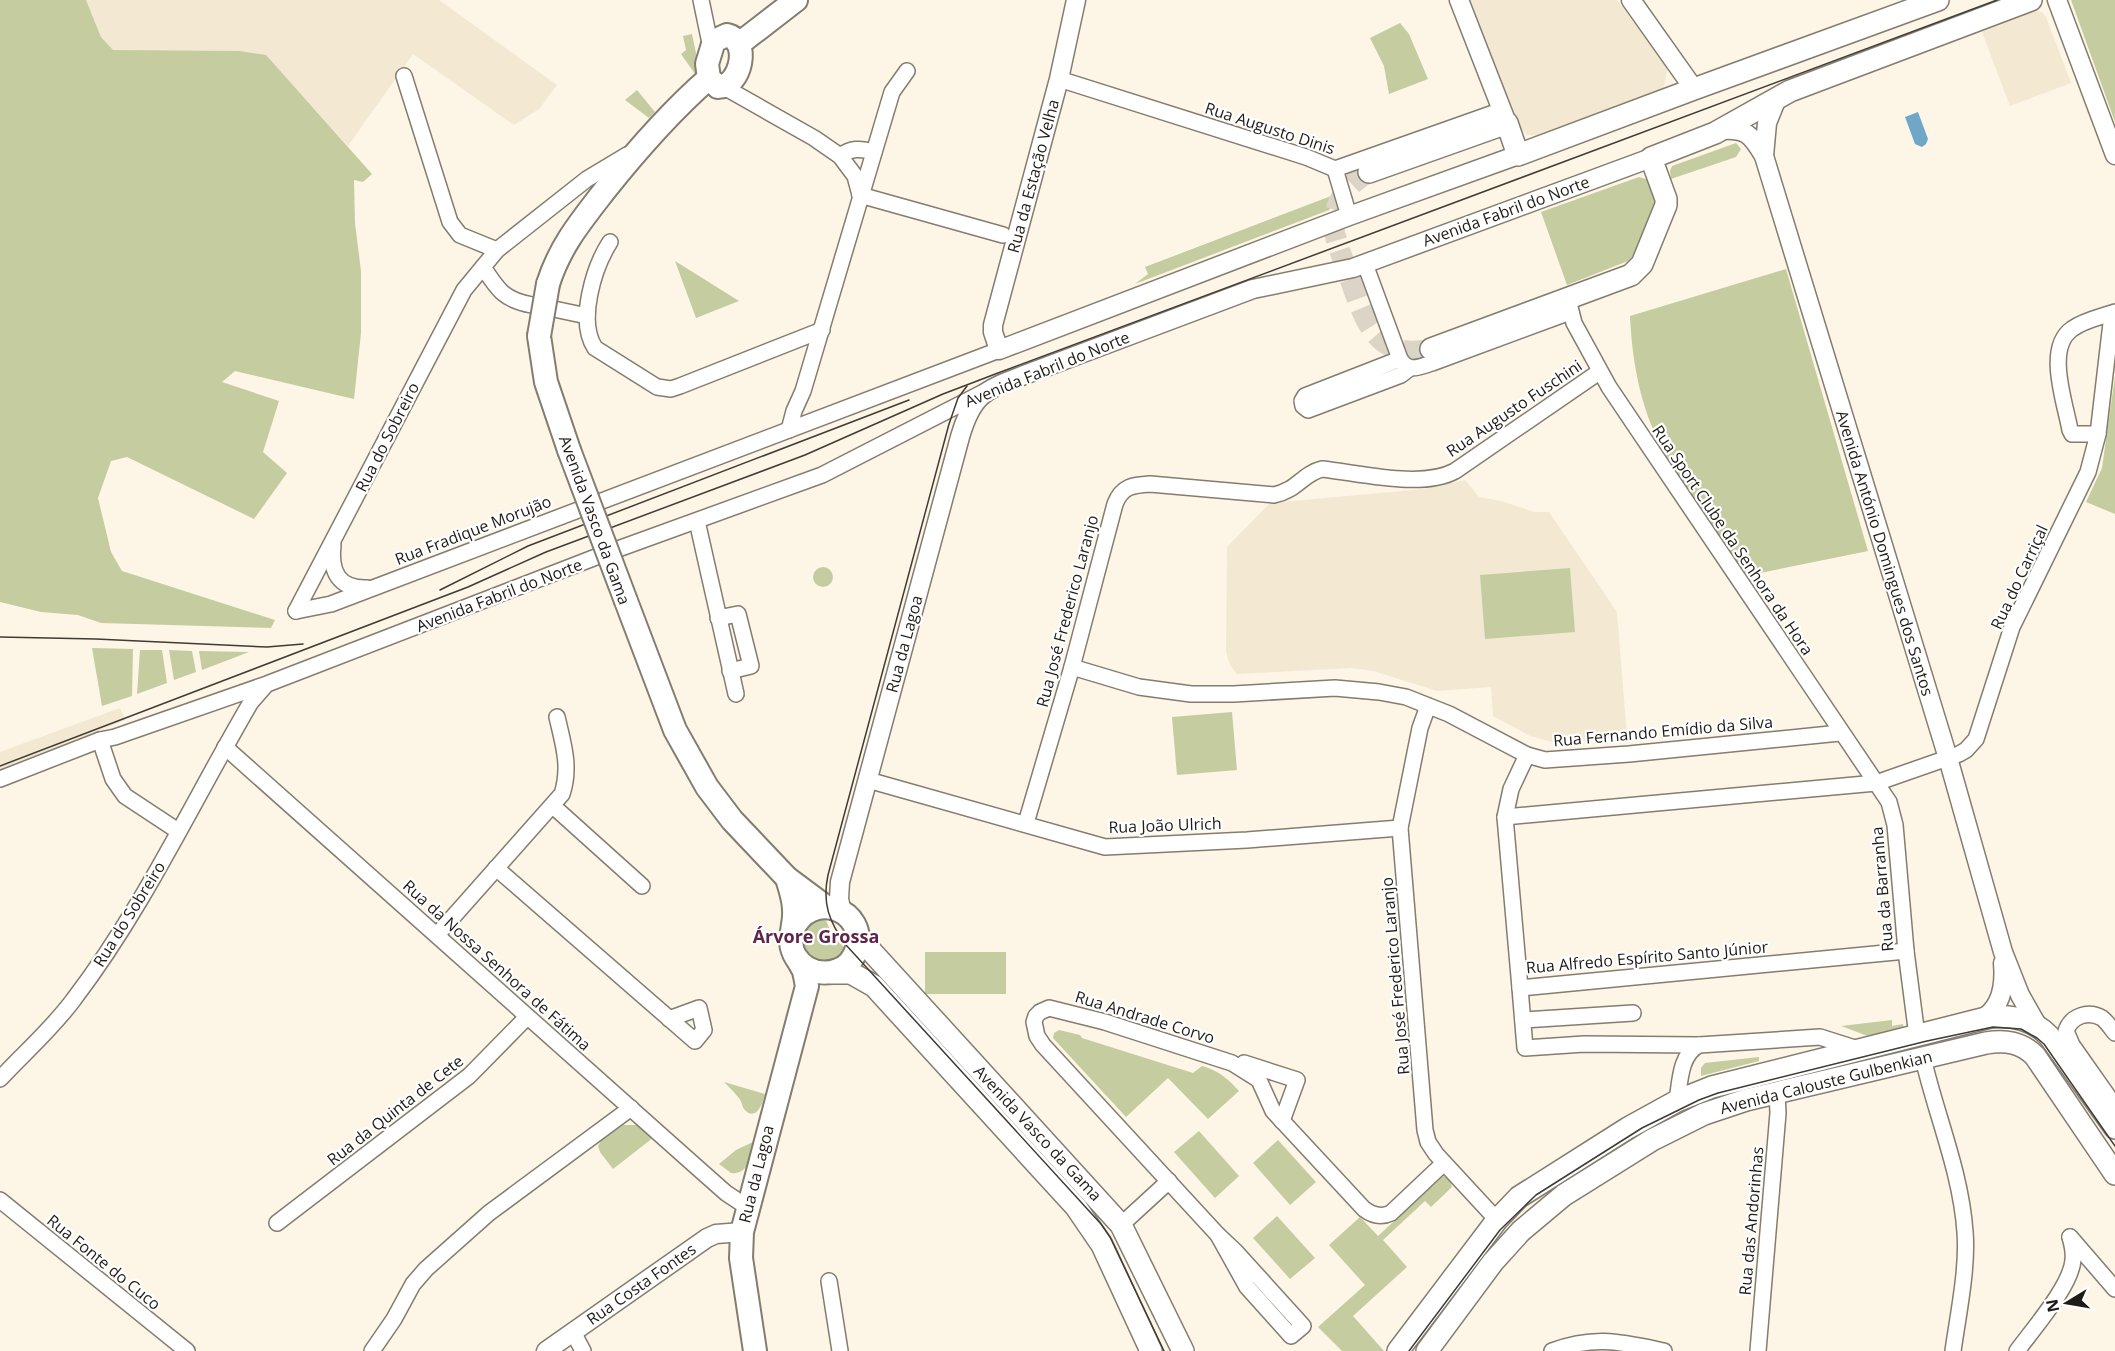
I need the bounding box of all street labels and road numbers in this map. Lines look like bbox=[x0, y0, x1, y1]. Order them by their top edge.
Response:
street label: Rua da Estação Velha bbox=[1002, 97, 1064, 255]
street label: Rua Augusto Dinis bbox=[1202, 97, 1338, 159]
street label: Avenida Fabril do Norte bbox=[1420, 171, 1592, 251]
street label: Avenida Fabril do Norte bbox=[961, 326, 1133, 412]
street label: Rua Augusto Fuschini bbox=[1442, 354, 1586, 462]
street label: Rua do Sobreiro bbox=[350, 378, 424, 496]
street label: Avenida António Domingues dos Santos bbox=[1831, 408, 1939, 698]
street label: Rua Sport Clube da Senhora da Hora bbox=[1647, 421, 1819, 659]
street label: Avenida Vasco da Gama bbox=[554, 432, 636, 608]
street label: Rua Fradique Morujão bbox=[392, 490, 554, 570]
street label: Rua José Frederico Laranjo bbox=[1031, 512, 1103, 710]
street label: Rua do Carriçal bbox=[1985, 521, 2053, 633]
street label: Avenida Fabril do Norte bbox=[413, 553, 585, 637]
street label: Rua da Lagoa bbox=[880, 593, 928, 695]
street label: Rua Fernando Emídio da Silva bbox=[1552, 710, 1774, 752]
street label: Rua João Ulrich bbox=[1108, 812, 1222, 838]
street label: Rua da Barranha bbox=[1866, 826, 1898, 952]
street label: Rua do Sobreiro bbox=[88, 857, 170, 971]
street label: Rua da Nossa Senhora de Fátima bbox=[398, 875, 596, 1055]
street label: Rua José Frederico Laranjo bbox=[1375, 876, 1415, 1076]
street label: Rua Alfredo Espírito Santo Júnior bbox=[1525, 935, 1769, 979]
street label: Rua Andrade Corvo bbox=[1073, 985, 1217, 1049]
street label: Avenida Calouste Gulbenkian bbox=[1718, 1045, 1934, 1119]
street label: Rua da Quinta de Cete bbox=[322, 1050, 468, 1170]
street label: Avenida Vasco da Gama bbox=[969, 1060, 1107, 1206]
street label: Rua da Lagoa bbox=[733, 1123, 779, 1225]
street label: Rua das Andorinhas bbox=[1734, 1146, 1768, 1296]
street label: Rua Fonte do Cuco bbox=[43, 1209, 165, 1315]
street label: Rua Costa Fontes bbox=[582, 1238, 700, 1330]

